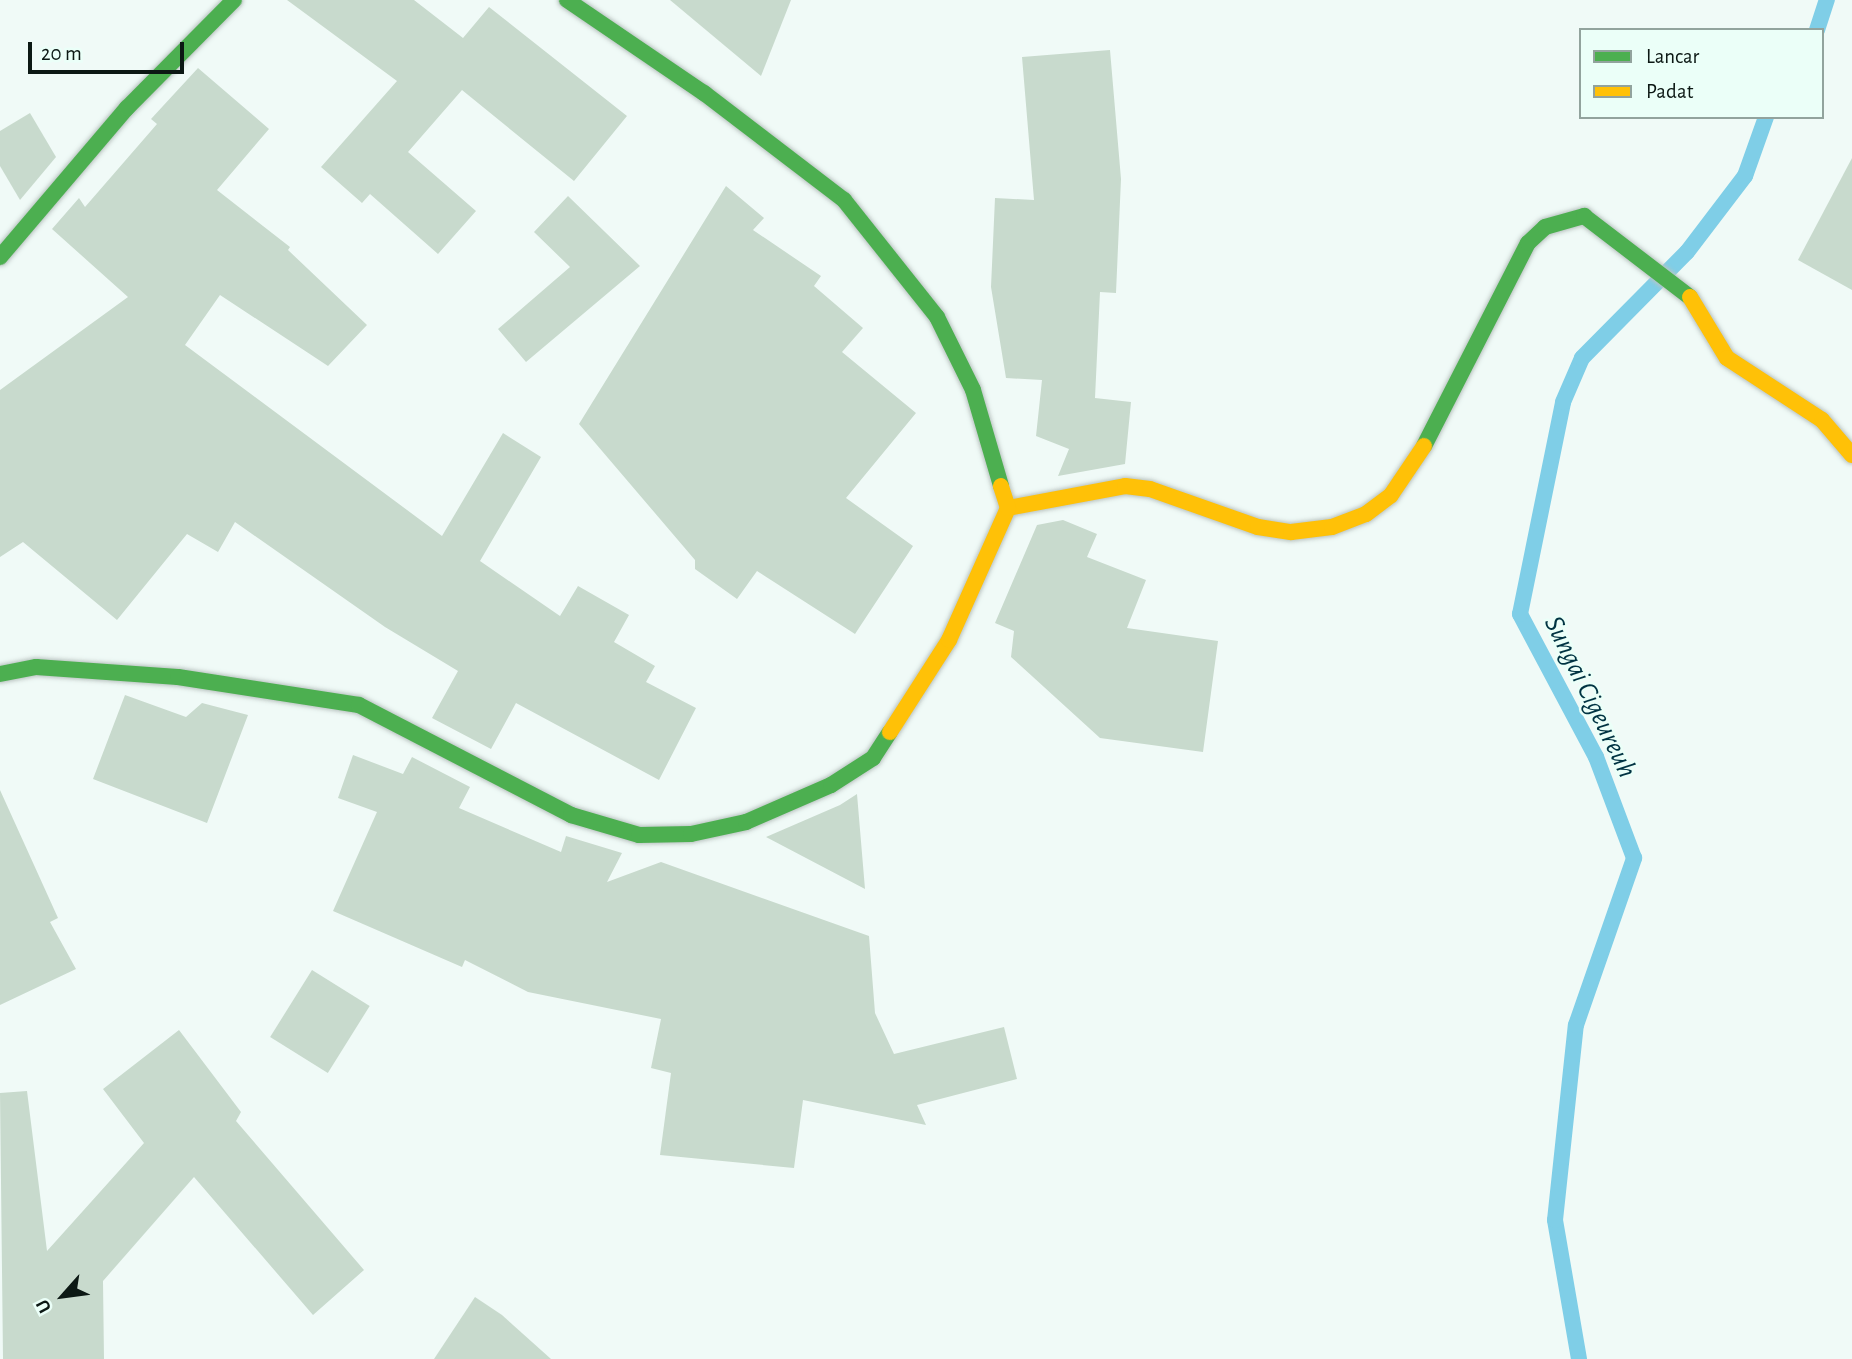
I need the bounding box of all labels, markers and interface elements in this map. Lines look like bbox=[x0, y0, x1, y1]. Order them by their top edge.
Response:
scale bar bbox=[32, 28, 187, 72]
legend bbox=[1579, 28, 1824, 119]
text: 20 m bbox=[41, 43, 82, 64]
text: Lancar bbox=[1646, 46, 1699, 67]
text: Padat bbox=[1646, 81, 1693, 102]
water label: Sungai Cigeureuh bbox=[1536, 611, 1644, 783]
north arrow bbox=[28, 1261, 98, 1331]
text: U bbox=[33, 1296, 55, 1316]

